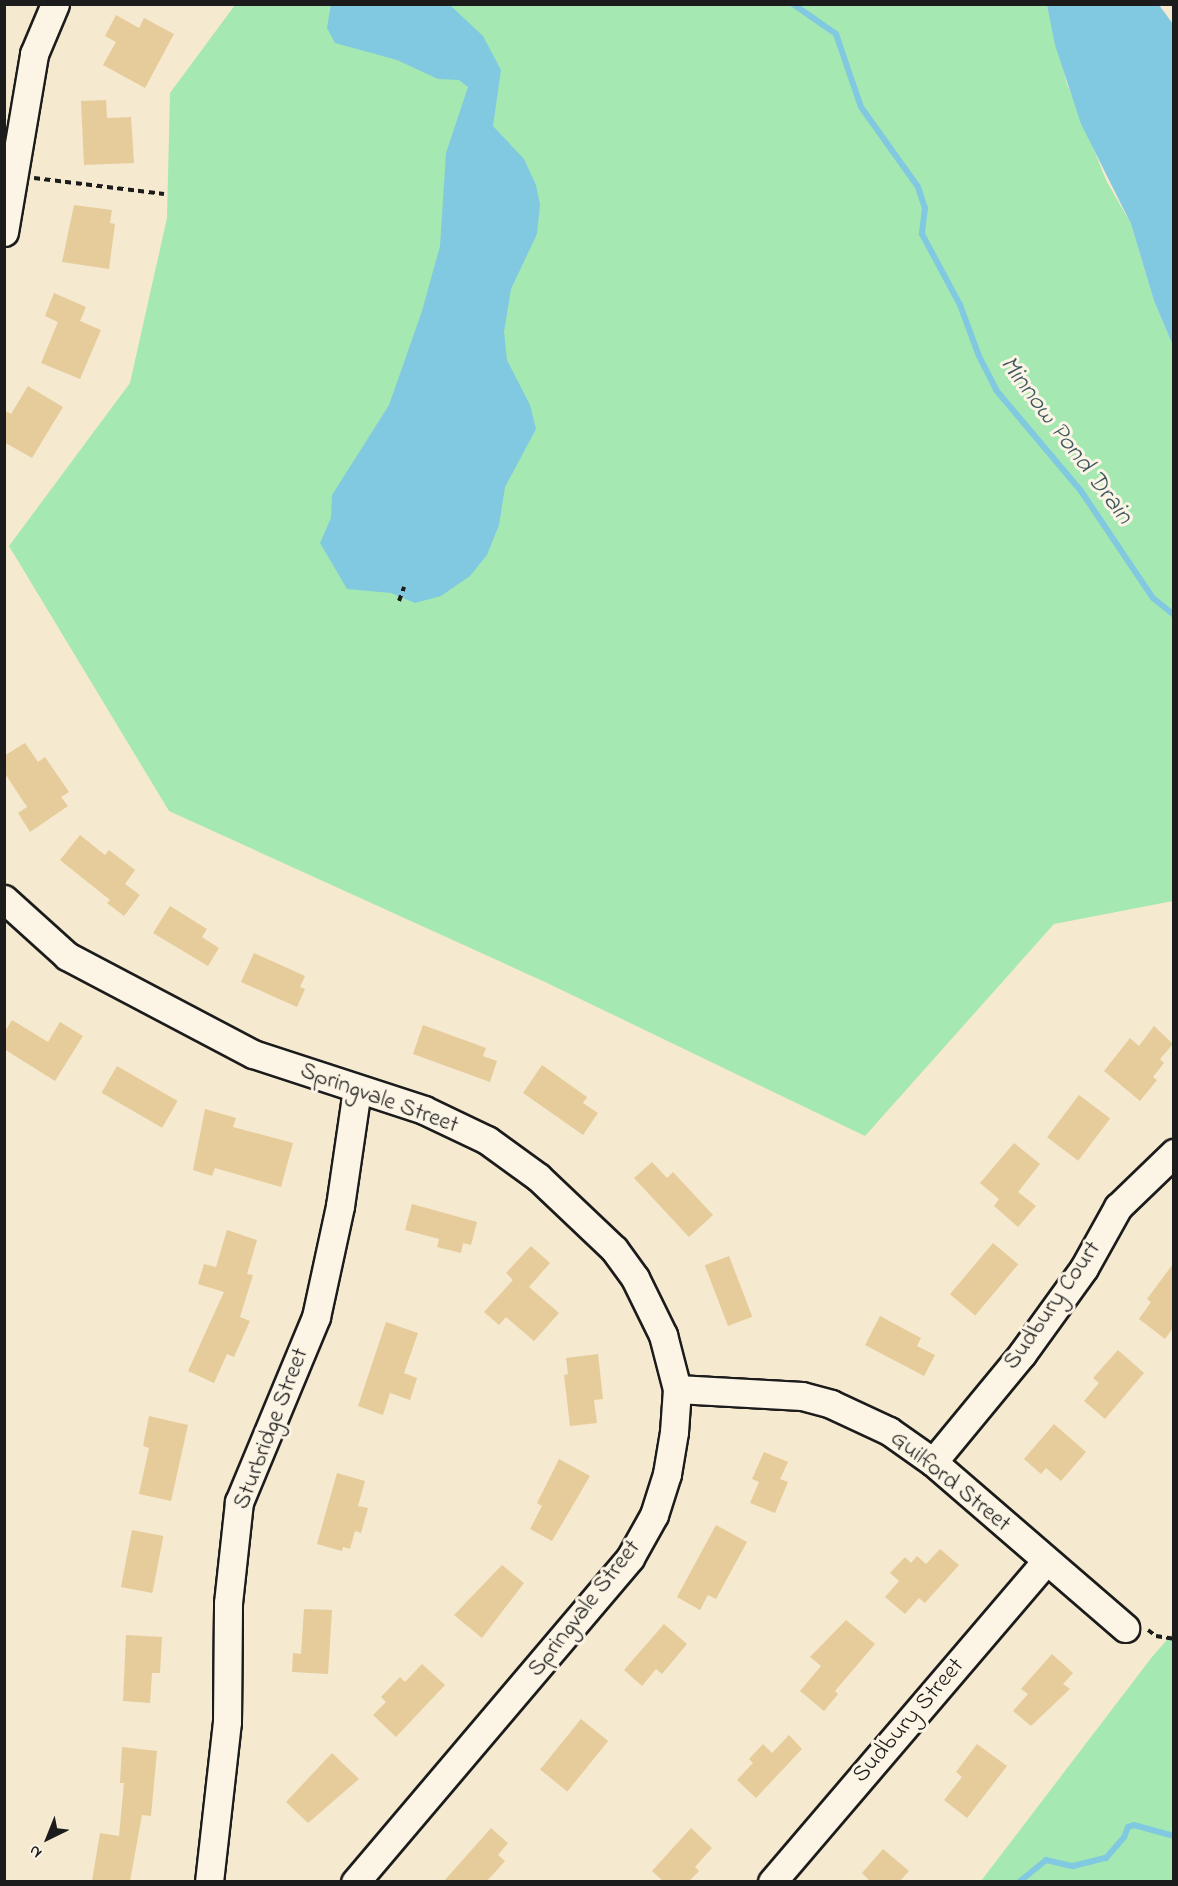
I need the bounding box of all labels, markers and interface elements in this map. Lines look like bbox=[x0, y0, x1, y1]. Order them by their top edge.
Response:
water label: Minnow Pond Drain bbox=[992, 351, 1138, 531]
street label: Springvale Street bbox=[296, 1057, 462, 1141]
street label: Sudbury Court bbox=[998, 1236, 1108, 1376]
street label: Sturbridge Street bbox=[228, 1344, 316, 1514]
street label: Guilford Street bbox=[884, 1425, 1016, 1539]
street label: Springvale Street bbox=[522, 1535, 648, 1683]
street label: Sudbury Street bbox=[847, 1653, 971, 1789]
north arrow bbox=[18, 1808, 78, 1868]
text: N bbox=[24, 1839, 48, 1864]

